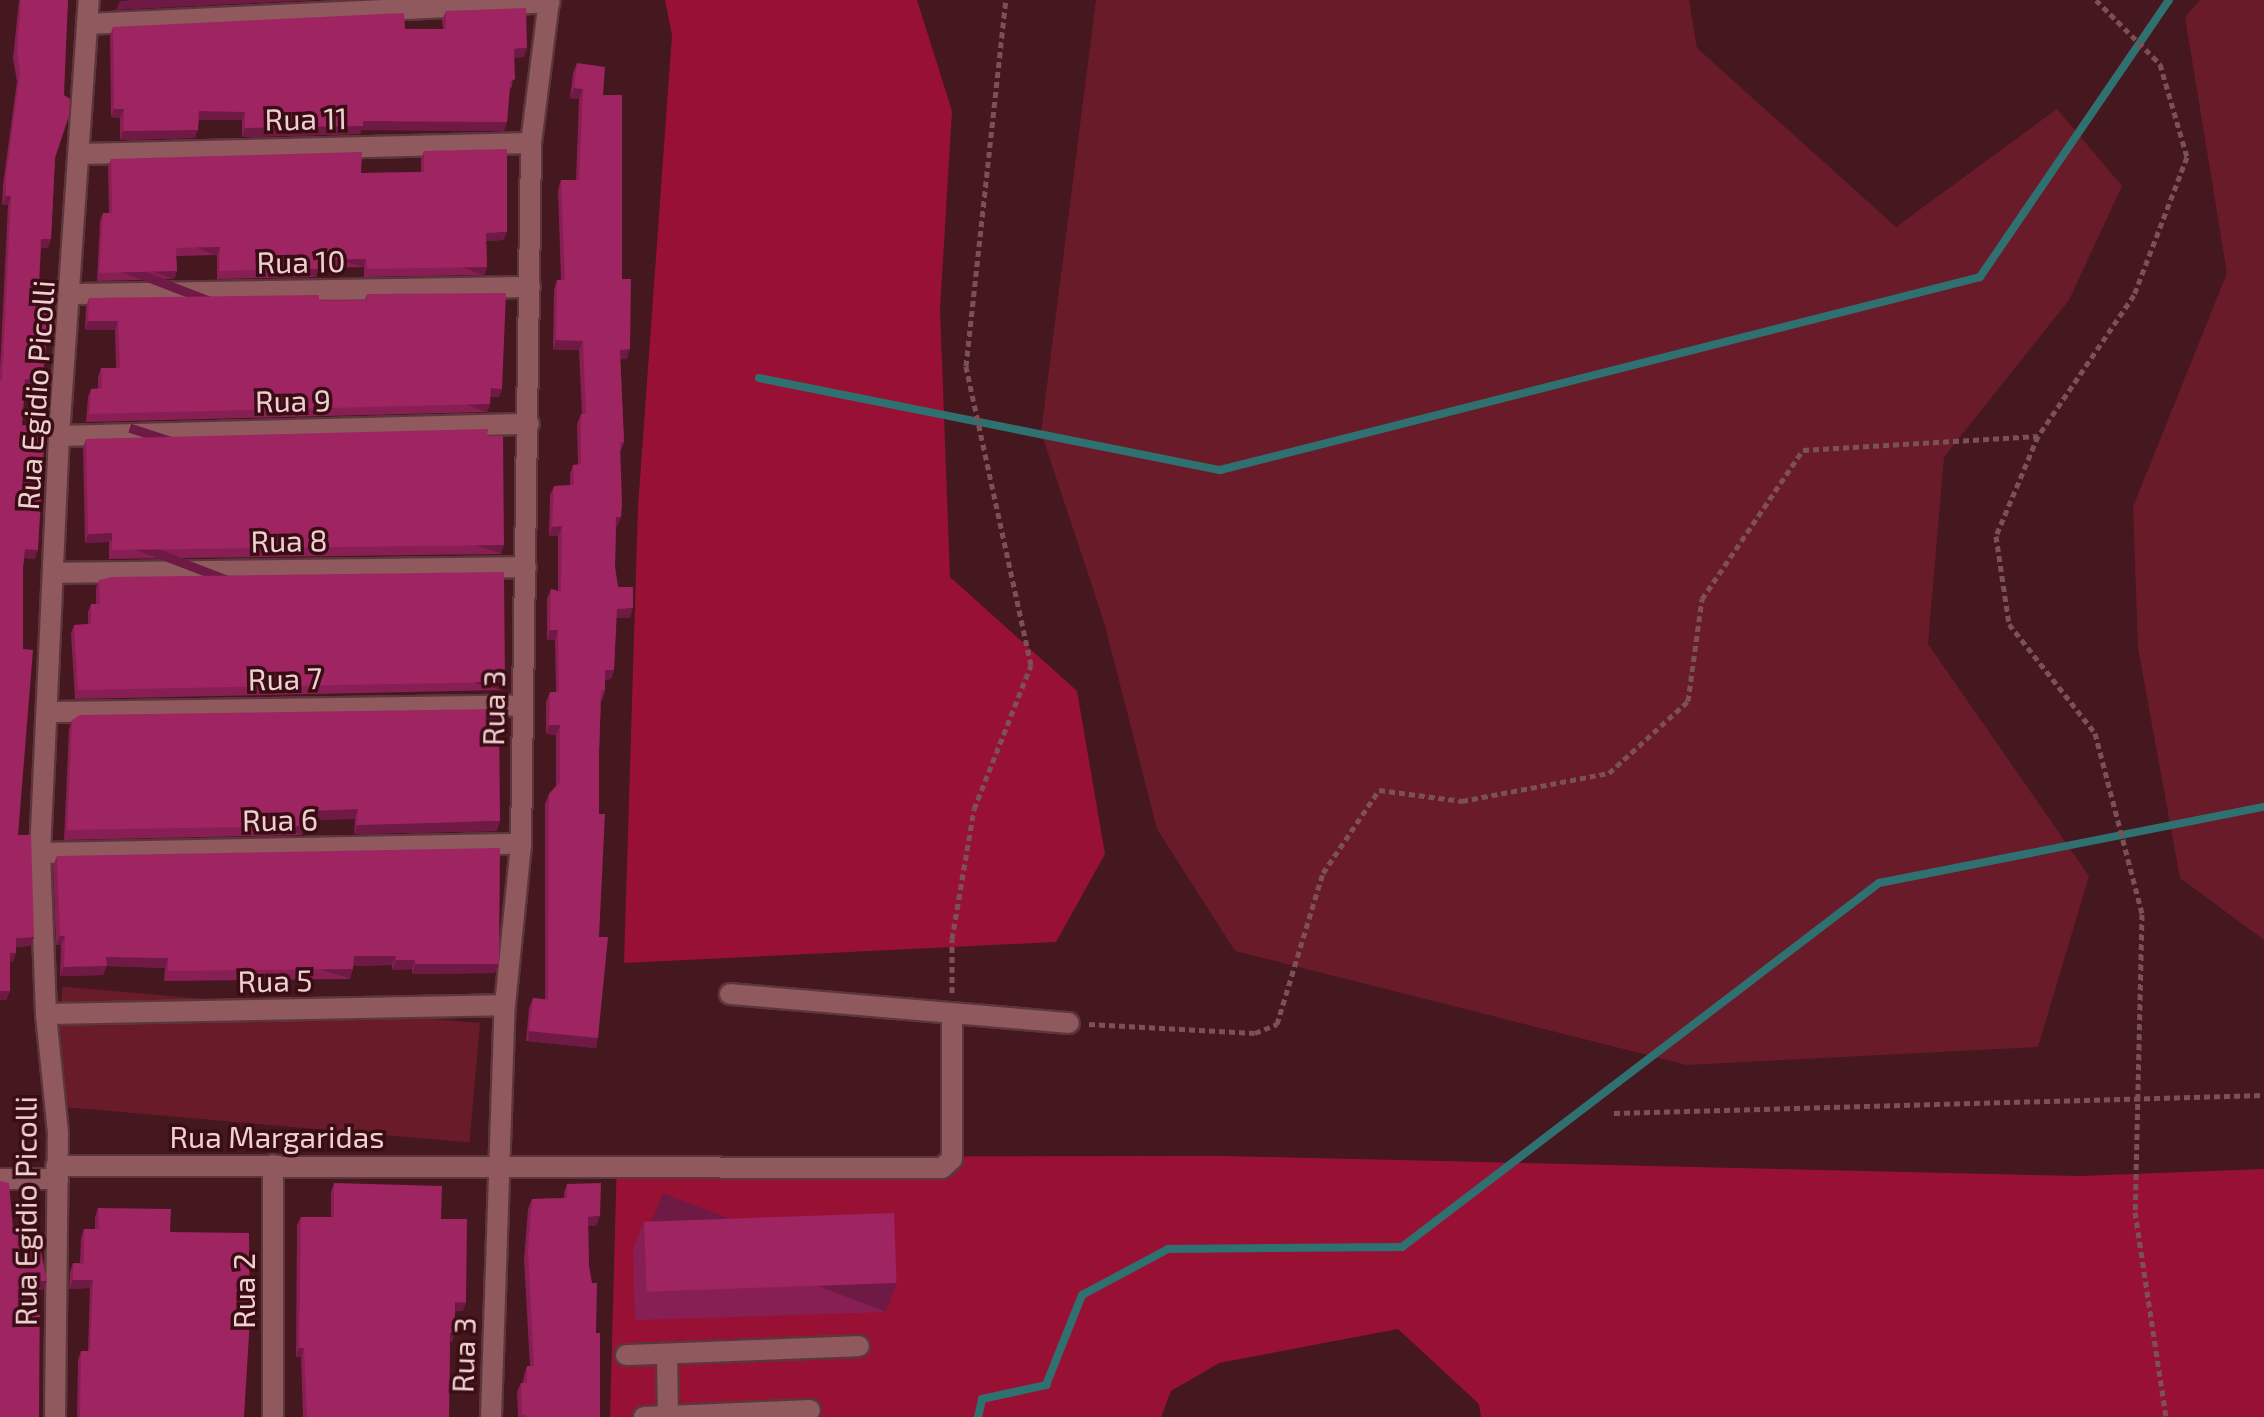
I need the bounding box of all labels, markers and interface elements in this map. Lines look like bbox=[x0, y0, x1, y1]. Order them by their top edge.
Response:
street label: Rua 11 bbox=[264, 99, 348, 137]
street label: Rua 10 bbox=[256, 242, 346, 280]
street label: Rua Egidio Picolli bbox=[9, 279, 61, 511]
street label: Rua 9 bbox=[255, 381, 331, 419]
street label: Rua 8 bbox=[250, 521, 328, 559]
street label: Rua 7 bbox=[248, 659, 322, 697]
street label: Rua 3 bbox=[474, 670, 512, 746]
street label: Rua 6 bbox=[242, 800, 318, 838]
street label: Rua 5 bbox=[237, 961, 313, 999]
street label: Rua Egidio Picolli bbox=[7, 1096, 43, 1326]
street label: Rua Margaridas bbox=[170, 1118, 384, 1154]
street label: Rua 2 bbox=[225, 1253, 261, 1329]
street label: Rua 3 bbox=[444, 1317, 482, 1393]

